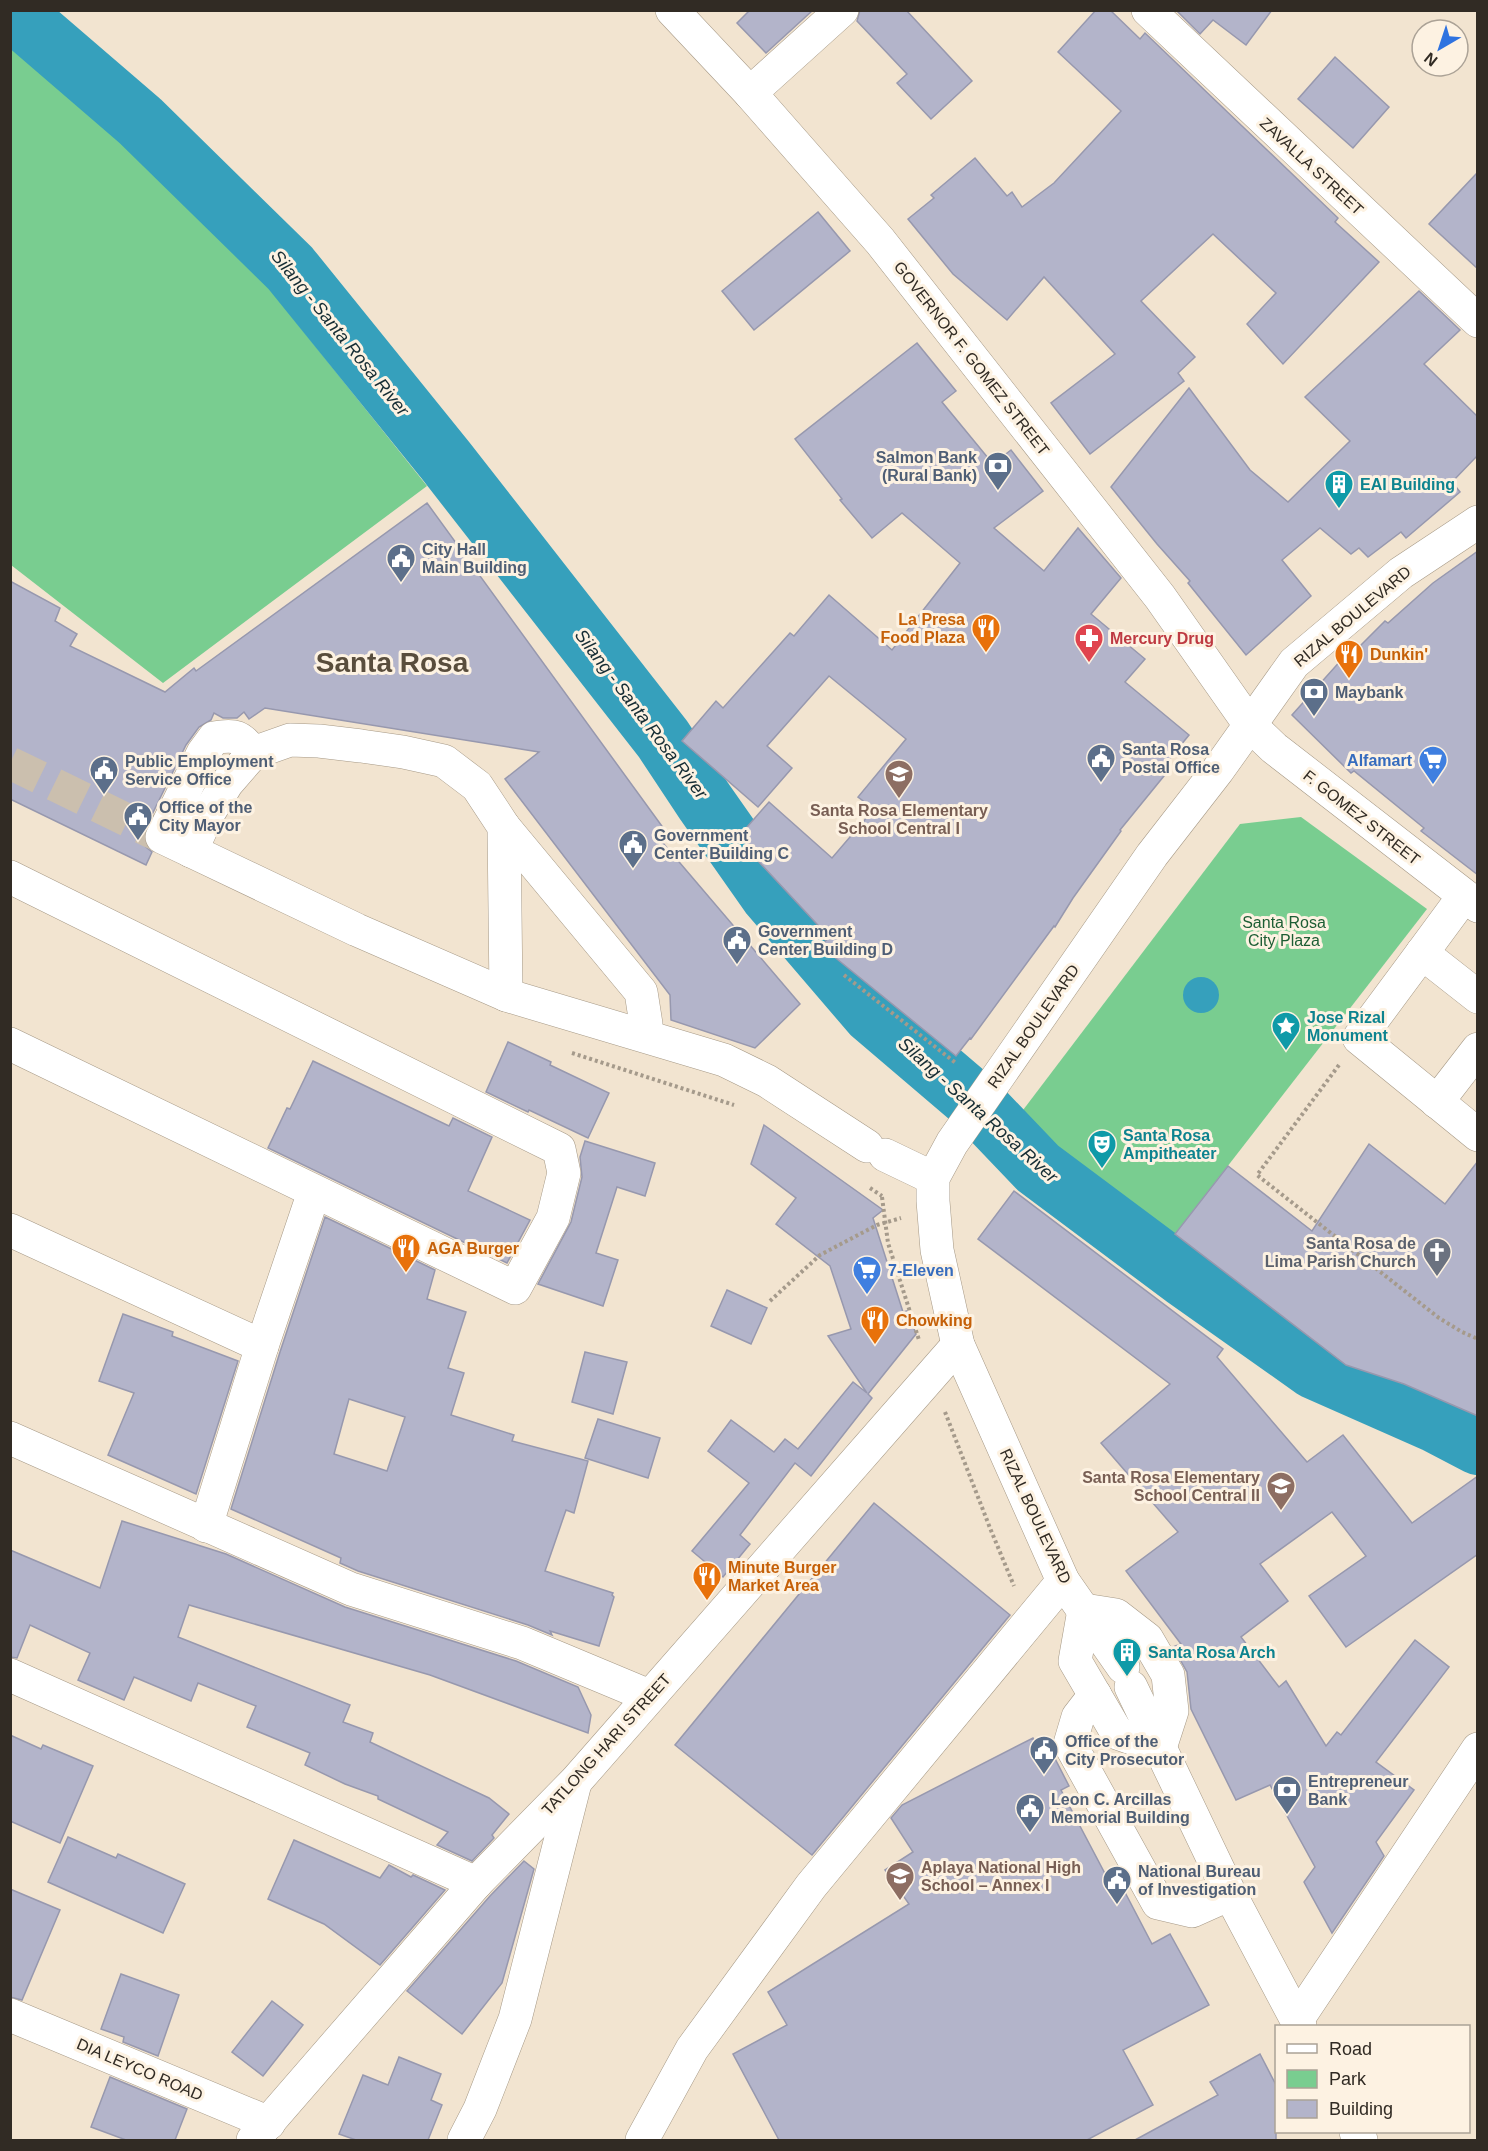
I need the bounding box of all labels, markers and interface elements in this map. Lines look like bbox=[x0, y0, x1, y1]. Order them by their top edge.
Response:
north arrow bbox=[1410, 18, 1470, 78]
text: N bbox=[1421, 49, 1441, 70]
street label: ZAVALLA STREET bbox=[1257, 114, 1367, 219]
water label: Silang - Santa Rosa River bbox=[267, 246, 414, 421]
street label: GOVERNOR F. GOMEZ STREET bbox=[891, 258, 1053, 459]
place label: Salmon Bank (Rural Bank) bbox=[876, 449, 977, 484]
bank icon: Salmon Bank (Rural Bank) bbox=[982, 450, 1014, 492]
building icon: EAI Building bbox=[1323, 468, 1355, 510]
place label: EAI Building bbox=[1360, 476, 1455, 493]
place label: City Hall Main Building bbox=[422, 541, 527, 576]
public building icon: City Hall Main Building bbox=[385, 542, 417, 584]
street label: RIZAL BOULEVARD bbox=[1291, 563, 1414, 670]
place label: La Presa Food Plaza bbox=[881, 611, 965, 646]
restaurant icon: La Presa Food Plaza bbox=[970, 612, 1002, 654]
pharmacy icon: Mercury Drug bbox=[1073, 622, 1105, 664]
water label: Silang - Santa Rosa River bbox=[571, 625, 712, 804]
place label: Mercury Drug bbox=[1110, 630, 1214, 647]
restaurant icon: Dunkin' bbox=[1333, 638, 1365, 680]
place label: Dunkin' bbox=[1370, 646, 1428, 663]
district label: Santa Rosa bbox=[316, 647, 469, 678]
bank icon: Maybank bbox=[1298, 676, 1330, 718]
place label: Maybank bbox=[1335, 684, 1404, 701]
place label: Santa Rosa Postal Office bbox=[1122, 741, 1220, 776]
public building icon: Santa Rosa Postal Office bbox=[1085, 742, 1117, 784]
supermarket icon: Alfamart bbox=[1417, 744, 1449, 786]
place label: Alfamart bbox=[1347, 752, 1413, 769]
place label: Public Employment Service Office bbox=[125, 753, 274, 788]
public building icon: Public Employment Service Office bbox=[88, 754, 120, 796]
school or university icon: Santa Rosa Elementary School Central I bbox=[883, 758, 915, 800]
street label: F. GOMEZ STREET bbox=[1300, 767, 1423, 868]
place label: Office of the City Mayor bbox=[159, 799, 252, 834]
public building icon: Office of the City Mayor bbox=[122, 800, 154, 842]
place label: Santa Rosa Elementary School Central I bbox=[810, 802, 988, 837]
place label: Government Center Building C bbox=[654, 827, 790, 862]
public building icon: Government Center Building C bbox=[617, 828, 649, 870]
park label: Santa Rosa City Plaza bbox=[1242, 914, 1326, 949]
place label: Government Center Building D bbox=[758, 923, 893, 958]
public building icon: Government Center Building D bbox=[721, 924, 753, 966]
street label: RIZAL BOULEVARD bbox=[984, 961, 1082, 1091]
place label: Jose Rizal Monument bbox=[1307, 1009, 1389, 1044]
place icon: Jose Rizal Monument bbox=[1270, 1010, 1302, 1052]
water label: Silang - Santa Rosa River bbox=[894, 1033, 1062, 1187]
place label: Santa Rosa Ampitheater bbox=[1123, 1127, 1216, 1162]
theatre icon: Santa Rosa Ampitheater bbox=[1086, 1128, 1118, 1170]
restaurant icon: AGA Burger bbox=[390, 1232, 422, 1274]
place label: Santa Rosa de Lima Parish Church bbox=[1265, 1235, 1416, 1270]
church icon: Santa Rosa de Lima Parish Church bbox=[1421, 1236, 1453, 1278]
place label: AGA Burger bbox=[427, 1240, 519, 1257]
supermarket icon: 7-Eleven bbox=[851, 1254, 883, 1296]
place label: 7-Eleven bbox=[888, 1262, 954, 1279]
restaurant icon: Chowking bbox=[859, 1304, 891, 1346]
place label: Chowking bbox=[896, 1312, 972, 1329]
street label: RIZAL BOULEVARD bbox=[997, 1446, 1074, 1586]
place label: Santa Rosa Elementary School Central II bbox=[1082, 1469, 1260, 1504]
school or university icon: Santa Rosa Elementary School Central II bbox=[1265, 1470, 1297, 1512]
place label: Minute Burger Market Area bbox=[728, 1559, 836, 1594]
restaurant icon: Minute Burger Market Area bbox=[691, 1560, 723, 1602]
building icon: Santa Rosa Arch bbox=[1111, 1636, 1143, 1678]
place label: Santa Rosa Arch bbox=[1148, 1644, 1275, 1661]
street label: TATLONG HARI STREET bbox=[539, 1670, 674, 1818]
place label: Office of the City Prosecutor bbox=[1065, 1733, 1184, 1768]
public building icon: Office of the City Prosecutor bbox=[1028, 1734, 1060, 1776]
place label: Entrepreneur Bank bbox=[1308, 1773, 1408, 1808]
bank icon: Entrepreneur Bank bbox=[1271, 1774, 1303, 1816]
place label: Leon C. Arcillas Memorial Building bbox=[1051, 1791, 1190, 1826]
public building icon: Leon C. Arcillas Memorial Building bbox=[1014, 1792, 1046, 1834]
place label: Aplaya National High School – Annex I bbox=[921, 1859, 1081, 1894]
school or university icon: Aplaya National High School – Annex I bbox=[884, 1860, 916, 1902]
place label: National Bureau of Investigation bbox=[1138, 1863, 1261, 1898]
public building icon: National Bureau of Investigation bbox=[1101, 1864, 1133, 1906]
legend bbox=[1275, 2025, 1470, 2133]
street label: DIA LEYCO ROAD bbox=[74, 2035, 205, 2104]
text: Road bbox=[1329, 2039, 1372, 2059]
text: Park bbox=[1329, 2069, 1367, 2089]
text: Building bbox=[1329, 2099, 1393, 2119]

